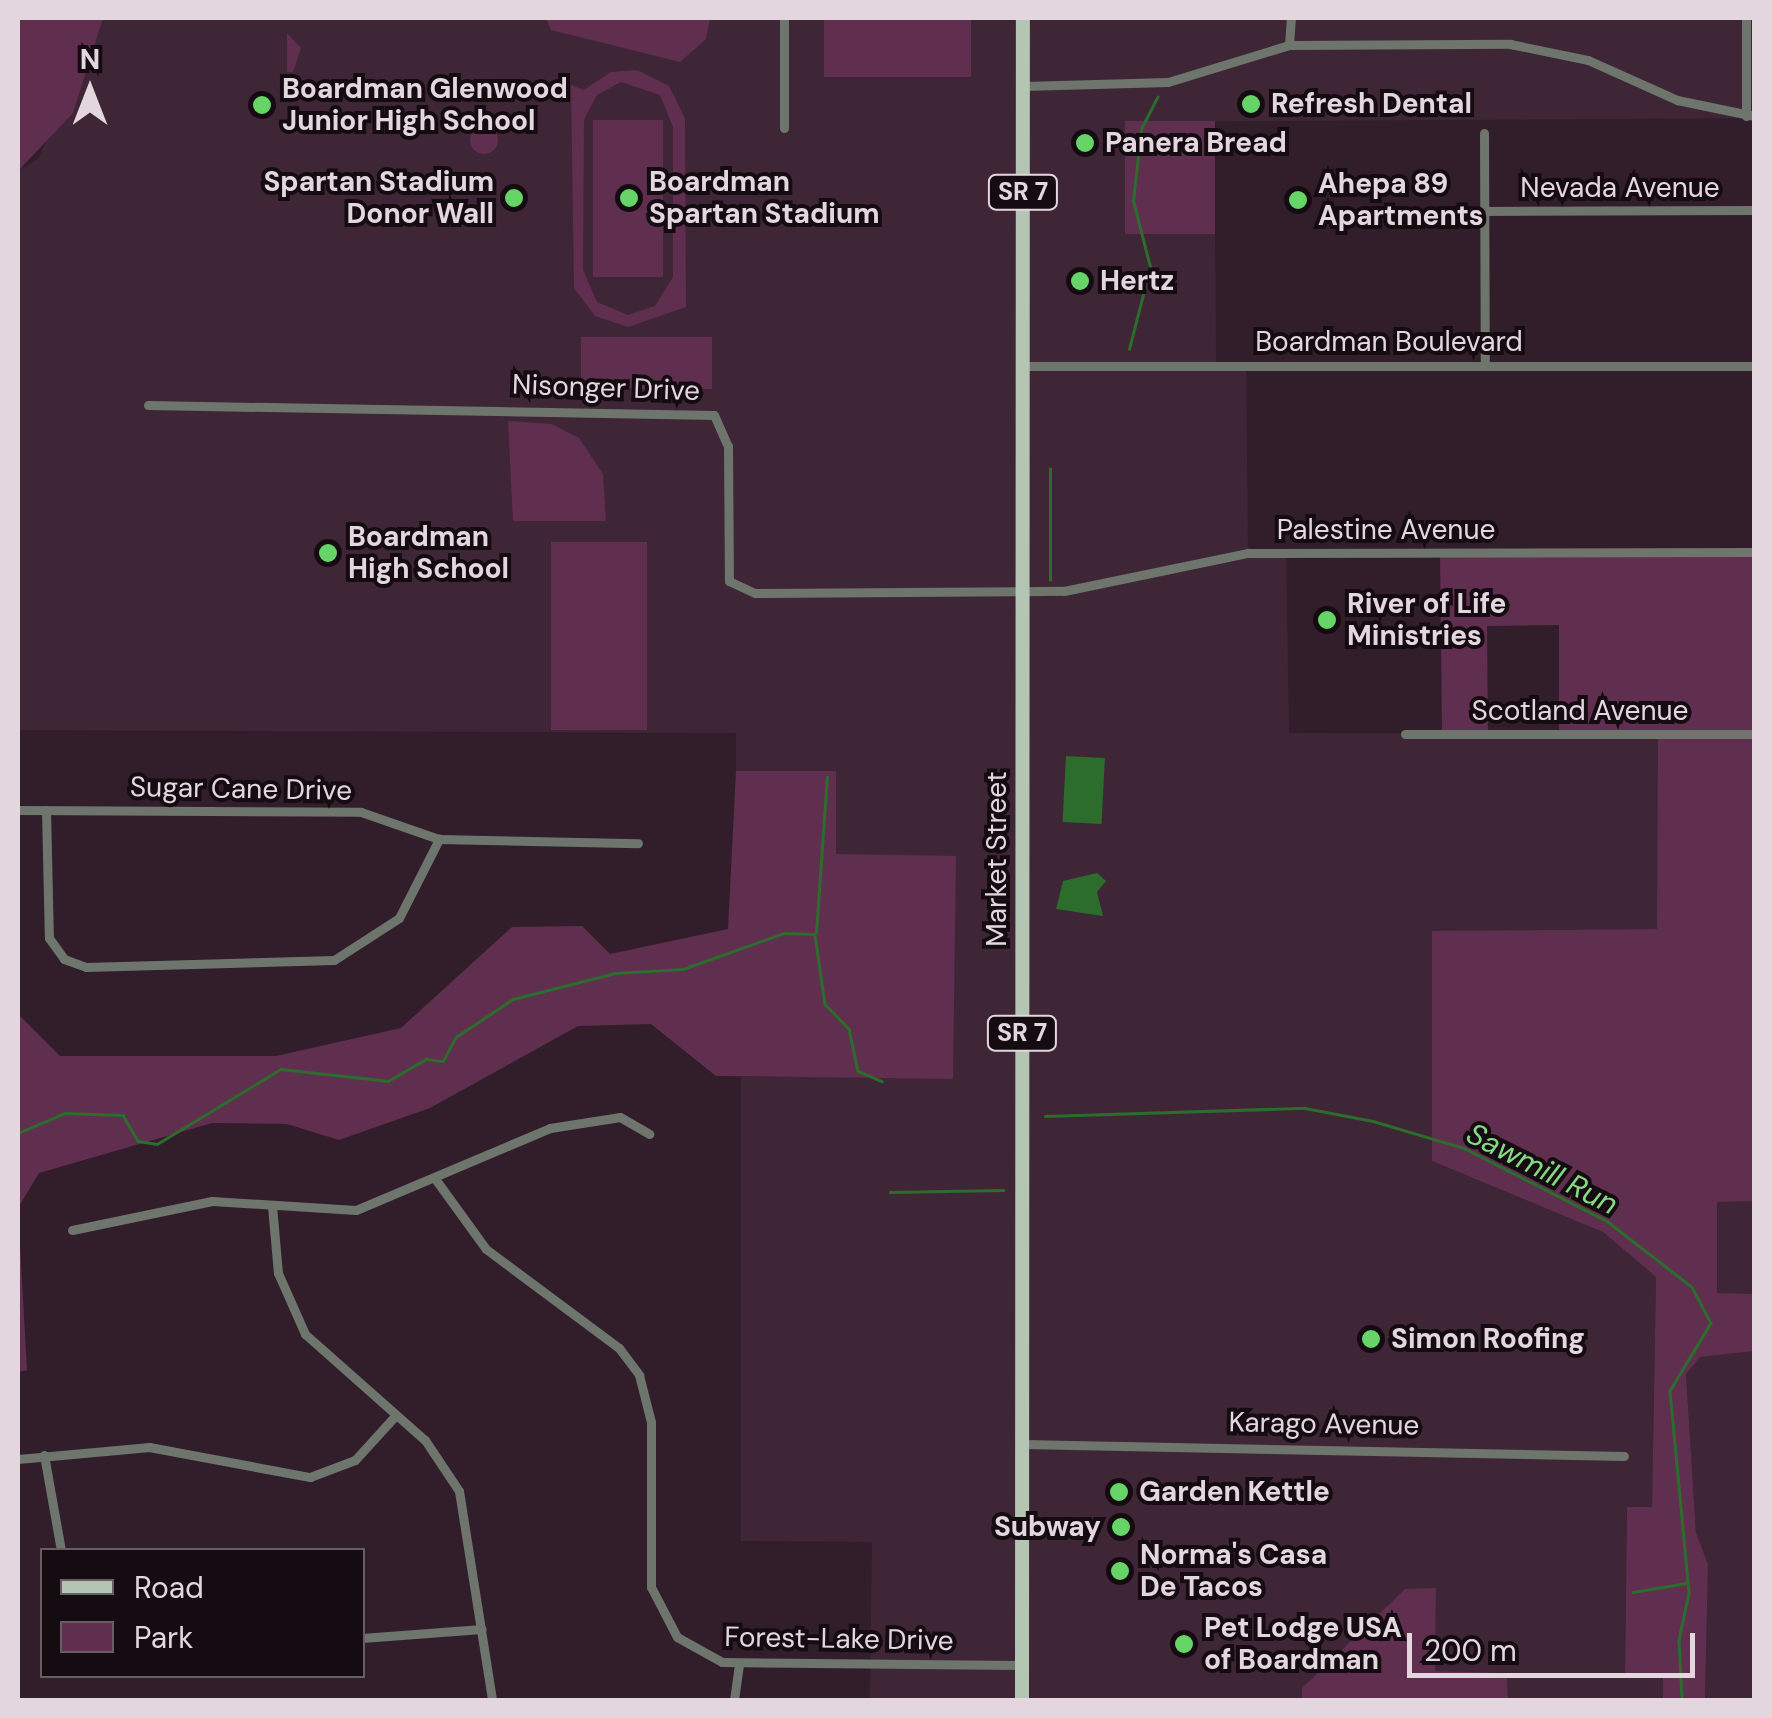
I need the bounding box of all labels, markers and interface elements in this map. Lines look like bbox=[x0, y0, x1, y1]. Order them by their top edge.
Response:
north arrow bbox=[40, 40, 140, 140]
text: N bbox=[80, 41, 100, 78]
place label: Boardman Glenwood Junior High School bbox=[282, 72, 568, 138]
place label: Refresh Dental bbox=[1271, 87, 1472, 121]
marker: Refresh Dental bbox=[1240, 93, 1262, 115]
marker: Boardman Glenwood Junior High School bbox=[251, 94, 273, 116]
place label: Panera Bread bbox=[1105, 126, 1287, 160]
marker: Panera Bread bbox=[1074, 132, 1096, 154]
place label: Spartan Stadium Donor Wall bbox=[263, 165, 494, 231]
place label: Boardman Spartan Stadium bbox=[649, 165, 880, 231]
place label: Ahepa 89 Apartments bbox=[1318, 167, 1484, 233]
street label: Nevada Avenue bbox=[1520, 171, 1720, 205]
road number: SR 7 bbox=[986, 172, 1060, 212]
marker: Spartan Stadium Donor Wall bbox=[503, 187, 525, 209]
marker: Boardman Spartan Stadium bbox=[618, 187, 640, 209]
marker: Ahepa 89 Apartments bbox=[1287, 189, 1309, 211]
place label: Hertz bbox=[1100, 264, 1174, 298]
marker: Hertz bbox=[1069, 270, 1091, 292]
street label: Boardman Boulevard bbox=[1255, 325, 1523, 359]
street label: Nisonger Drive bbox=[512, 368, 700, 408]
street label: Palestine Avenue bbox=[1277, 513, 1495, 547]
place label: Boardman High School bbox=[348, 520, 509, 586]
marker: Boardman High School bbox=[317, 542, 339, 564]
place label: River of Life Ministries bbox=[1347, 587, 1506, 653]
marker: River of Life Ministries bbox=[1316, 609, 1338, 631]
street label: Scotland Avenue bbox=[1472, 694, 1688, 728]
street label: Sugar Cane Drive bbox=[130, 770, 352, 808]
street label: Market Street bbox=[980, 771, 1014, 947]
road number: SR 7 bbox=[984, 1013, 1060, 1053]
water label: Sawmill Run bbox=[1460, 1116, 1624, 1222]
place label: Simon Roofing bbox=[1391, 1322, 1585, 1356]
marker: Simon Roofing bbox=[1360, 1328, 1382, 1350]
street label: Karago Avenue bbox=[1228, 1406, 1420, 1442]
place label: Garden Kettle bbox=[1139, 1475, 1330, 1509]
marker: Garden Kettle bbox=[1108, 1481, 1130, 1503]
place label: Subway bbox=[994, 1510, 1101, 1544]
marker: Subway bbox=[1110, 1516, 1132, 1538]
place label: Norma's Casa De Tacos bbox=[1140, 1538, 1327, 1604]
legend bbox=[40, 1548, 365, 1678]
marker: Norma's Casa De Tacos bbox=[1109, 1560, 1131, 1582]
text: Road bbox=[134, 1568, 204, 1607]
place label: Pet Lodge USA of Boardman bbox=[1204, 1611, 1402, 1677]
scale bar bbox=[1412, 1613, 1700, 1675]
text: Park bbox=[134, 1618, 193, 1657]
street label: Forest-Lake Drive bbox=[724, 1620, 954, 1658]
text: 200 m bbox=[1424, 1631, 1517, 1670]
marker: Pet Lodge USA of Boardman bbox=[1173, 1633, 1195, 1655]

